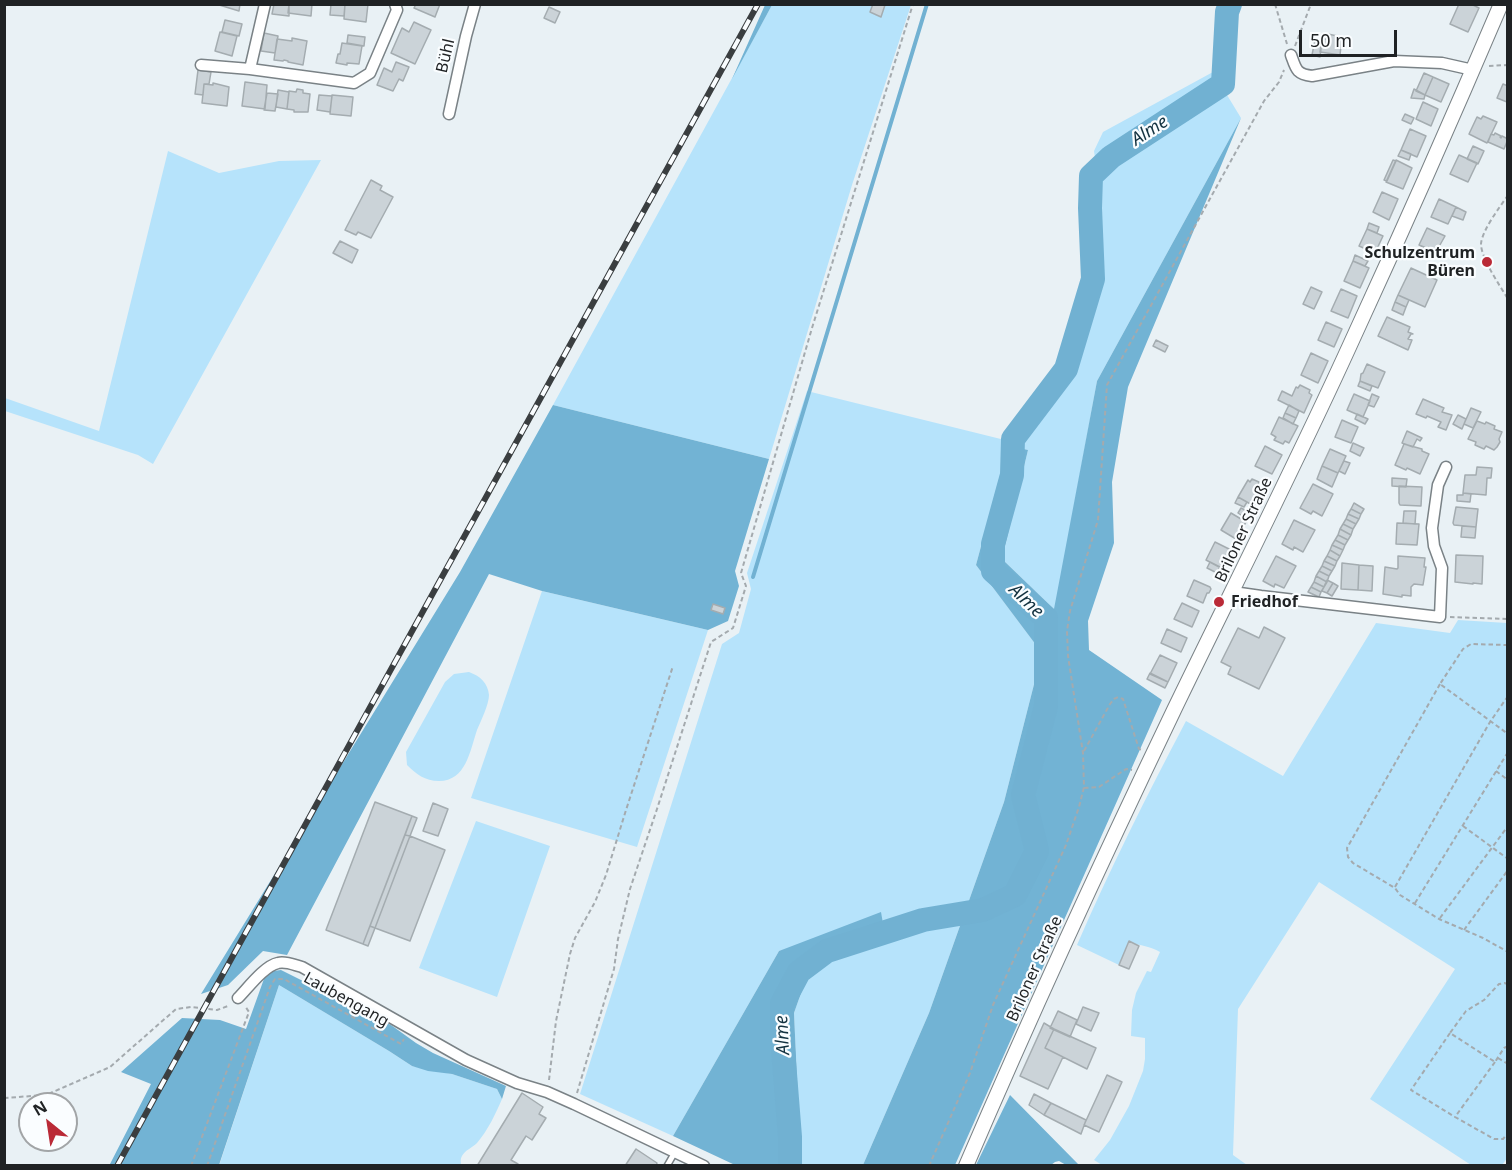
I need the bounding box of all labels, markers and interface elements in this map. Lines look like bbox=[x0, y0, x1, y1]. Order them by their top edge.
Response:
scale bar bbox=[1302, 18, 1400, 56]
text: 50 m bbox=[1310, 28, 1352, 52]
street label: Bühl bbox=[433, 37, 459, 75]
water label: Alme bbox=[1128, 111, 1172, 151]
place label: Schulzentrum Büren bbox=[1364, 243, 1475, 281]
marker: Schulzentrum Büren bbox=[1480, 255, 1494, 269]
street label: Briloner Straße bbox=[1211, 474, 1277, 586]
water label: Alme bbox=[1004, 580, 1048, 622]
place label: Friedhof bbox=[1231, 592, 1298, 612]
marker: Friedhof bbox=[1212, 595, 1226, 609]
street label: Briloner Straße bbox=[1003, 913, 1067, 1025]
street label: Laubengang bbox=[300, 969, 392, 1031]
water label: Alme bbox=[771, 1015, 795, 1055]
north arrow bbox=[18, 1092, 78, 1152]
text: N bbox=[29, 1095, 51, 1121]

